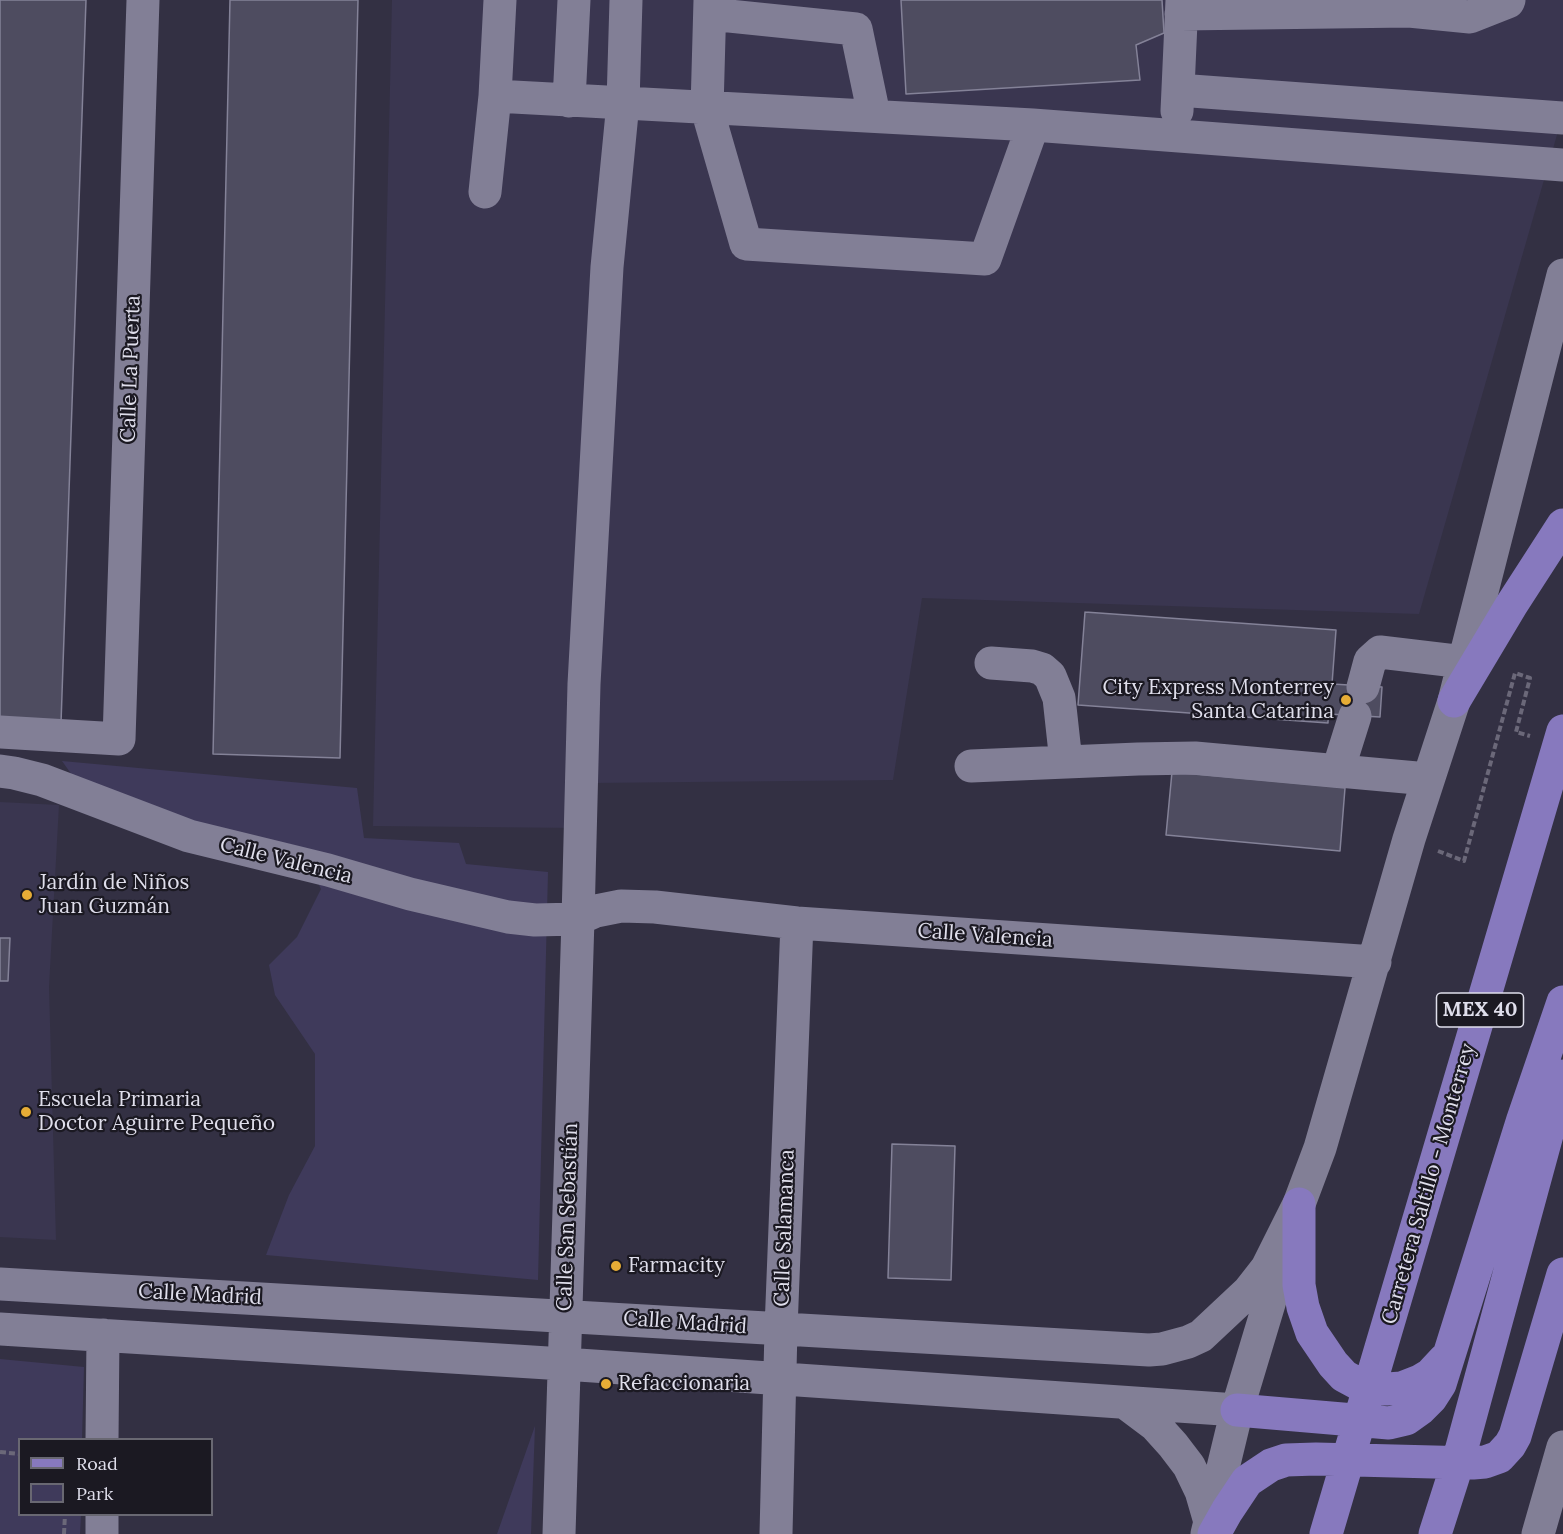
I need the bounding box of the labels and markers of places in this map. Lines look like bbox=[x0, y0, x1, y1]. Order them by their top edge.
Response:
place label: City Express Monterrey Santa Catarina bbox=[1102, 675, 1334, 725]
marker: City Express Monterrey Santa Catarina bbox=[1339, 693, 1353, 707]
place label: Jardín de Niños Juan Guzmán bbox=[39, 870, 189, 920]
marker: Jardín de Niños Juan Guzmán bbox=[20, 888, 34, 902]
place label: Escuela Primaria Doctor Aguirre Pequeño bbox=[38, 1087, 275, 1137]
marker: Escuela Primaria Doctor Aguirre Pequeño bbox=[19, 1105, 33, 1119]
place label: Farmacity bbox=[628, 1253, 725, 1279]
marker: Farmacity bbox=[609, 1259, 623, 1273]
place label: Refaccionaria bbox=[618, 1371, 750, 1397]
marker: Refaccionaria bbox=[599, 1377, 613, 1391]

